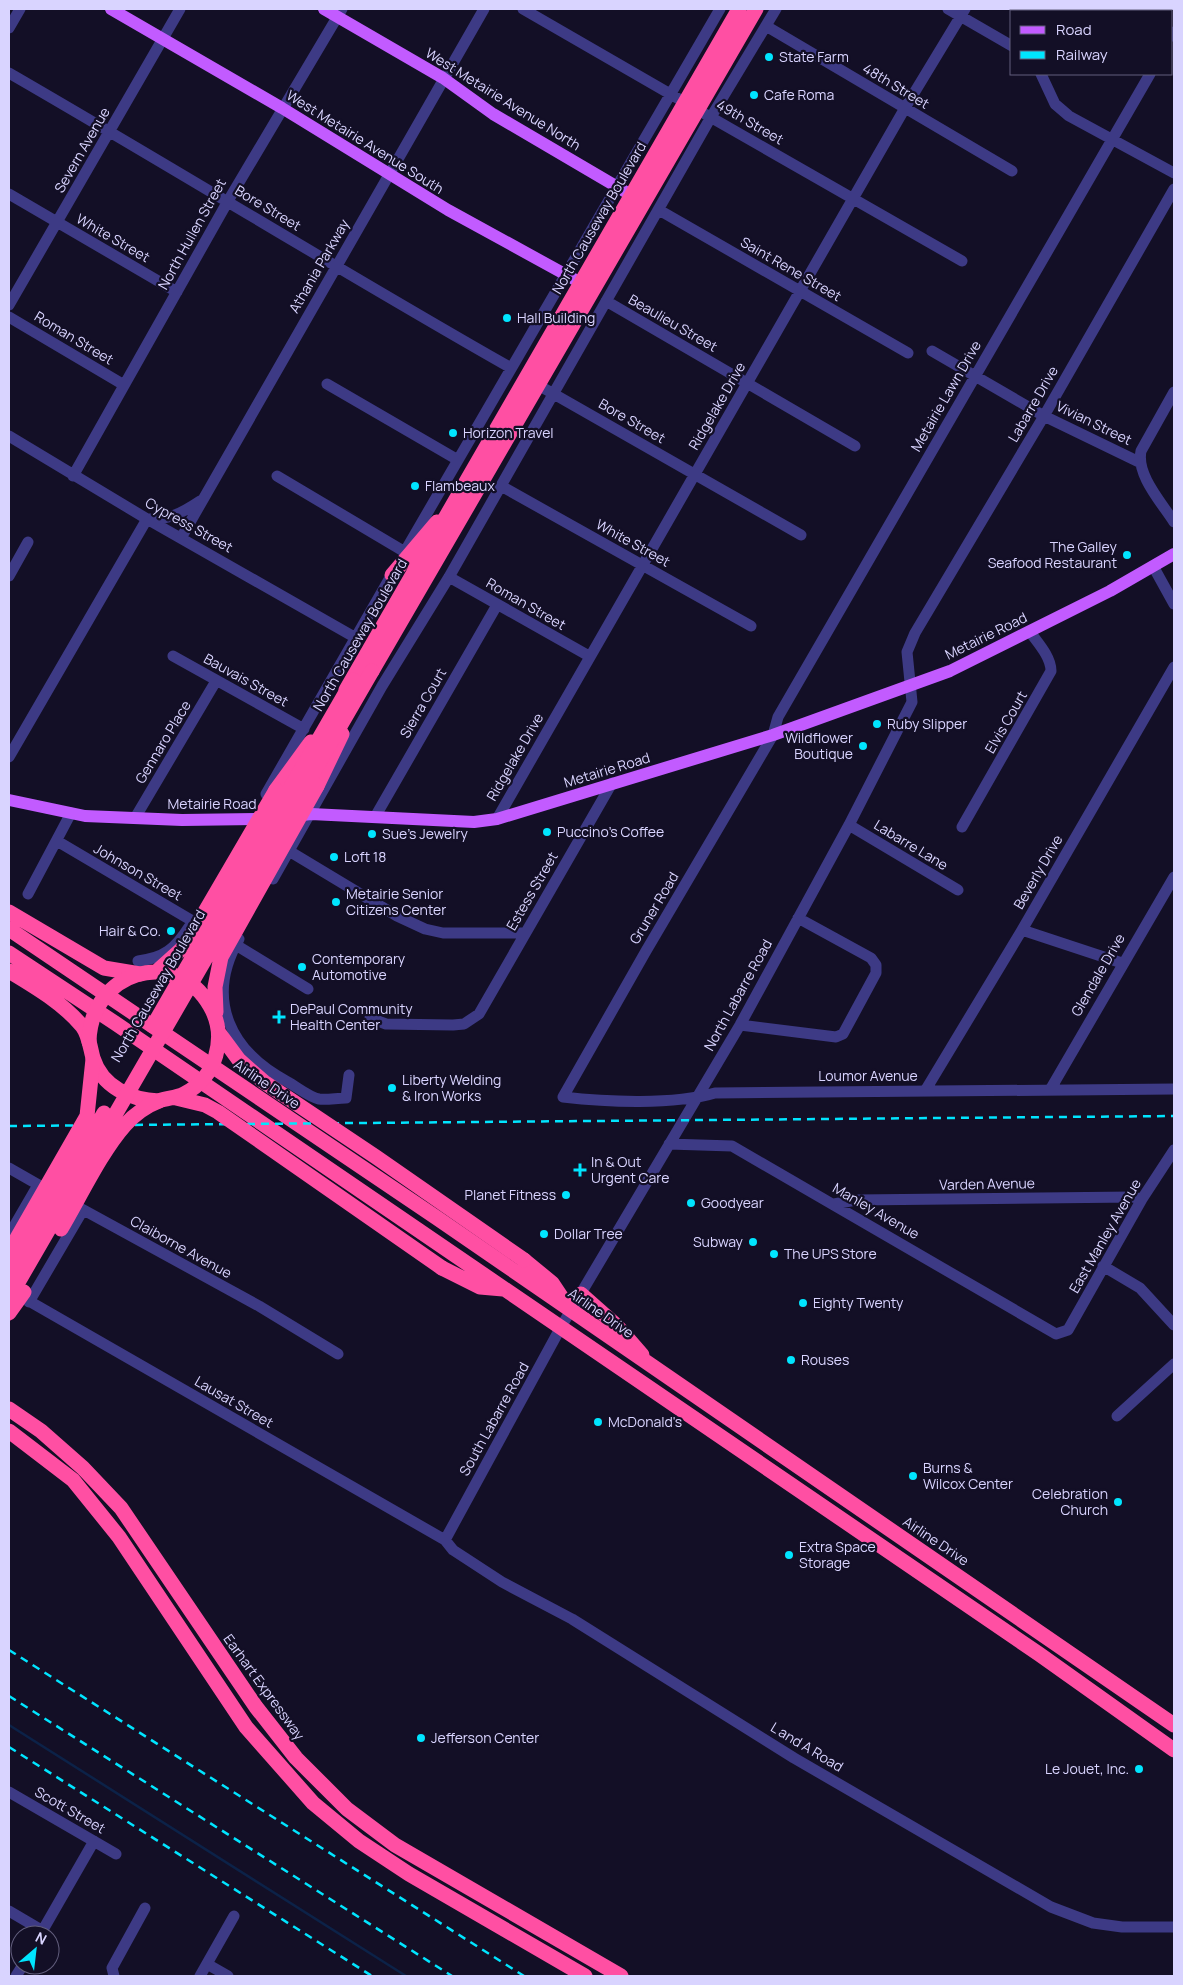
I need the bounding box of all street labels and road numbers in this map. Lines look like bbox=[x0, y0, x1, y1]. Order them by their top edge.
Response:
street label: West Metairie Avenue North bbox=[422, 43, 584, 154]
street label: 48th Street bbox=[860, 58, 933, 113]
street label: West Metairie Avenue South bbox=[283, 85, 447, 198]
street label: 49th Street bbox=[713, 95, 788, 149]
street label: Severn Avenue bbox=[49, 104, 114, 196]
street label: North Causeway Boulevard bbox=[547, 138, 650, 297]
street label: North Hullen Street bbox=[153, 174, 230, 293]
street label: Bore Street bbox=[232, 180, 305, 235]
street label: White Street bbox=[73, 209, 154, 267]
street label: Athania Parkway bbox=[284, 215, 353, 316]
street label: Saint Rene Street bbox=[737, 232, 846, 305]
street label: Beaulieu Street bbox=[625, 289, 721, 356]
street label: Roman Street bbox=[31, 307, 118, 369]
street label: Metairie Lawn Drive bbox=[906, 337, 985, 455]
street label: Ridgelake Drive bbox=[684, 358, 749, 453]
street label: Labarre Drive bbox=[1003, 362, 1062, 445]
street label: Bore Street bbox=[596, 394, 669, 447]
street label: Vivian Street bbox=[1053, 396, 1136, 449]
street label: Cypress Street bbox=[142, 493, 237, 557]
street label: White Street bbox=[593, 514, 674, 571]
street label: North Causeway Boulevard bbox=[308, 555, 411, 714]
street label: Roman Street bbox=[483, 573, 570, 634]
street label: Metairie Road bbox=[942, 607, 1030, 664]
street label: Bauvais Street bbox=[201, 649, 292, 711]
street label: Sierra Court bbox=[395, 664, 450, 741]
street label: Elvis Court bbox=[980, 687, 1031, 756]
street label: Gennaro Place bbox=[130, 697, 195, 787]
street label: Ridgelake Drive bbox=[482, 709, 547, 804]
street label: Metairie Road bbox=[561, 747, 652, 792]
street label: Metairie Road bbox=[167, 794, 257, 813]
street label: Labarre Lane bbox=[871, 815, 952, 874]
street label: Beverly Drive bbox=[1009, 831, 1066, 912]
street label: Johnson Street bbox=[91, 839, 186, 905]
street label: Estess Street bbox=[501, 848, 562, 933]
street label: Gruner Road bbox=[625, 868, 683, 947]
street label: North Causeway Boulevard bbox=[106, 906, 209, 1065]
street label: Glendale Drive bbox=[1066, 930, 1129, 1020]
street label: North Labarre Road bbox=[699, 936, 776, 1054]
street label: Airline Drive bbox=[231, 1055, 304, 1113]
street label: Loumor Avenue bbox=[818, 1066, 918, 1085]
street label: Varden Avenue bbox=[939, 1173, 1035, 1194]
street label: East Manley Avenue bbox=[1064, 1175, 1145, 1296]
street label: Manley Avenue bbox=[829, 1178, 923, 1243]
street label: Claiborne Avenue bbox=[127, 1211, 235, 1282]
street label: Airline Drive bbox=[565, 1283, 638, 1342]
street label: South Labarre Road bbox=[454, 1359, 533, 1479]
street label: Lausat Street bbox=[191, 1371, 277, 1432]
street label: Airline Drive bbox=[900, 1512, 973, 1570]
street label: Earhart Expressway bbox=[220, 1630, 310, 1744]
street label: L and A Road bbox=[768, 1718, 847, 1776]
street label: Scott Street bbox=[31, 1782, 109, 1838]

